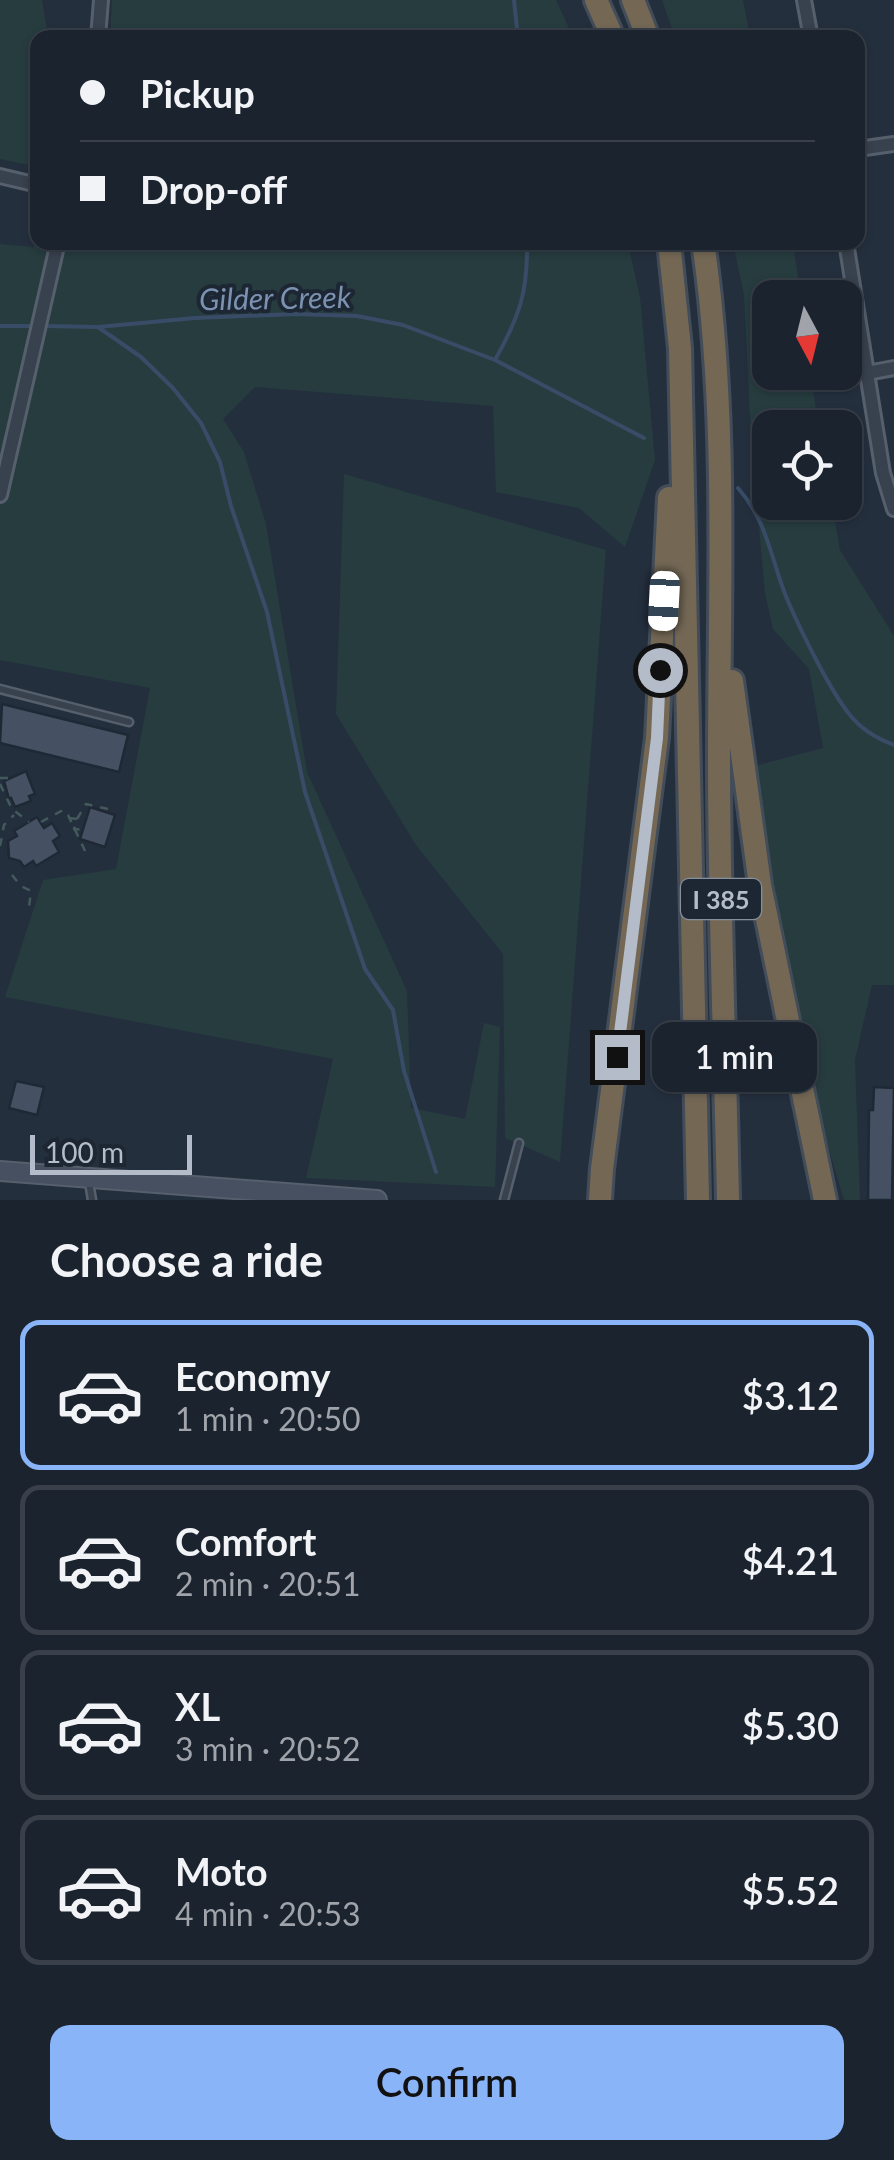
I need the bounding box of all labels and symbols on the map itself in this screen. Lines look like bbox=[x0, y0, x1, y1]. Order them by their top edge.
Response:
water label: Gilder Creek bbox=[199, 278, 352, 316]
north arrow bbox=[752, 280, 862, 390]
car bbox=[647, 570, 681, 632]
route start bbox=[638, 648, 683, 693]
road number: I 385 bbox=[681, 879, 761, 919]
callout: 1 min bbox=[652, 1022, 817, 1092]
route end bbox=[595, 1035, 640, 1080]
scale bar bbox=[30, 1130, 192, 1174]

